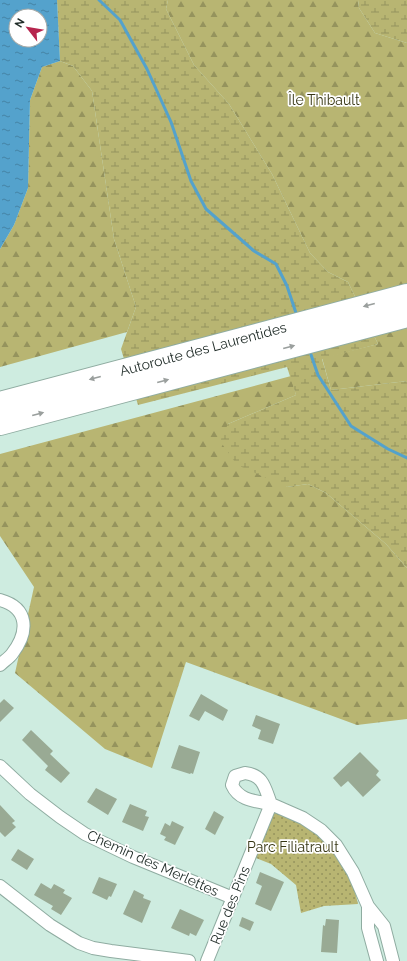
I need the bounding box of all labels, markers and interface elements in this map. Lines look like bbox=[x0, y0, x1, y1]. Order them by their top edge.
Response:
north arrow bbox=[8, 8, 48, 48]
text: N bbox=[12, 16, 28, 30]
park label: Île Thibault bbox=[288, 91, 360, 108]
one-way arrow bbox=[363, 302, 375, 308]
street label: Autoroute des Laurentides bbox=[118, 319, 288, 379]
one-way arrow bbox=[283, 344, 295, 350]
one-way arrow bbox=[89, 375, 101, 381]
one-way arrow bbox=[157, 377, 170, 383]
one-way arrow bbox=[32, 411, 44, 417]
street label: Chemin des Merlettes bbox=[85, 827, 222, 899]
park label: Parc Filiatrault bbox=[247, 839, 339, 855]
street label: Rue des Pins bbox=[207, 863, 253, 947]

